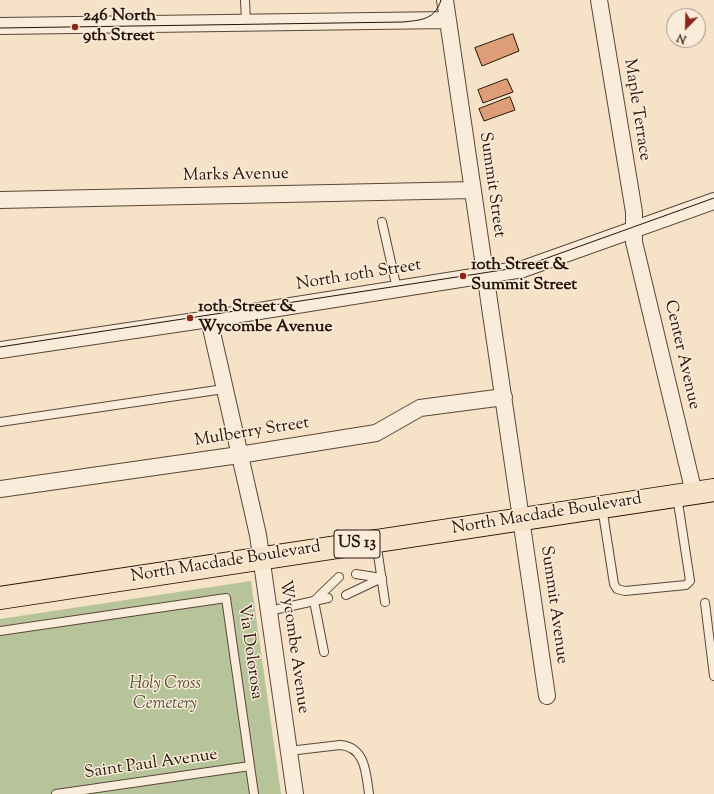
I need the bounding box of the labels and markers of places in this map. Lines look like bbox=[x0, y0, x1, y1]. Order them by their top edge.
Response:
place label: 246 North 9th Street bbox=[83, 7, 156, 47]
marker: 246 North 9th Street bbox=[70, 22, 80, 32]
place label: 10th Street & Summit Street bbox=[471, 256, 577, 296]
marker: 10th Street & Summit Street bbox=[458, 271, 468, 281]
place label: 10th Street & Wycombe Avenue bbox=[198, 298, 333, 338]
marker: 10th Street & Wycombe Avenue bbox=[185, 313, 195, 323]

